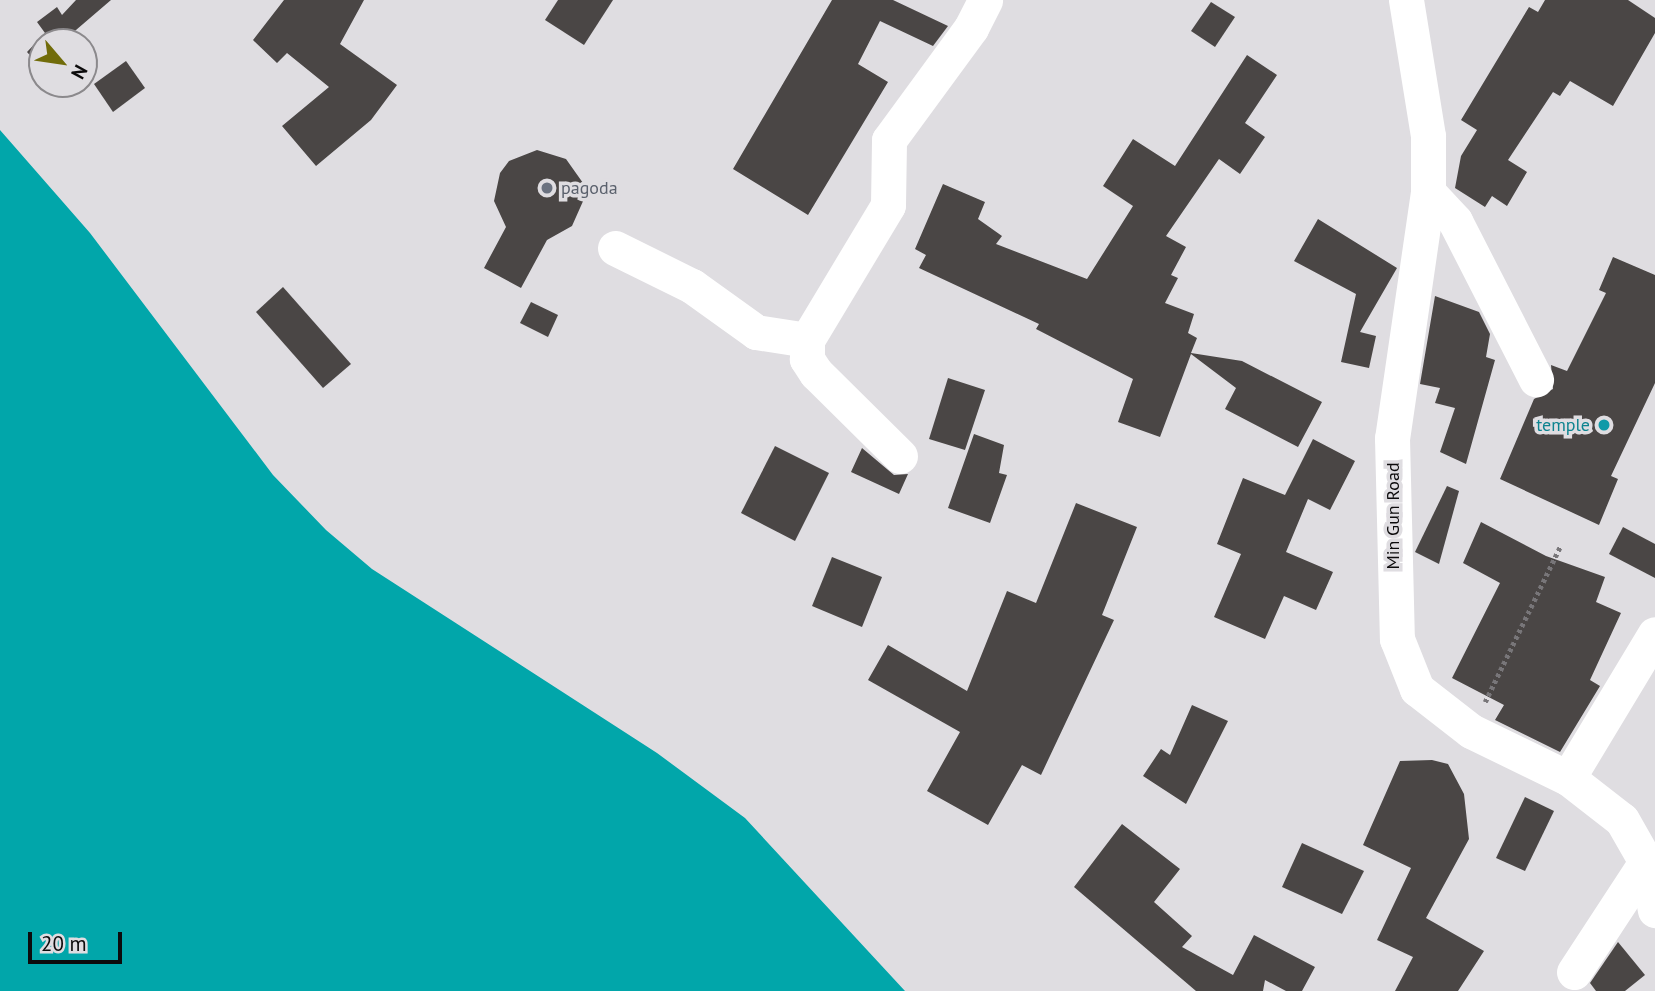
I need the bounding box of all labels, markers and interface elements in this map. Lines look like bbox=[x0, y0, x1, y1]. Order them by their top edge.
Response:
north arrow bbox=[28, 28, 98, 98]
text: N bbox=[66, 61, 93, 83]
place label: pagoda bbox=[561, 177, 618, 199]
marker: pagoda bbox=[539, 180, 555, 196]
place label: temple bbox=[1536, 414, 1590, 436]
marker: temple bbox=[1596, 417, 1612, 433]
street label: Min Gun Road bbox=[1382, 462, 1404, 570]
scale bar bbox=[32, 918, 126, 962]
text: 20 m bbox=[41, 930, 87, 957]

